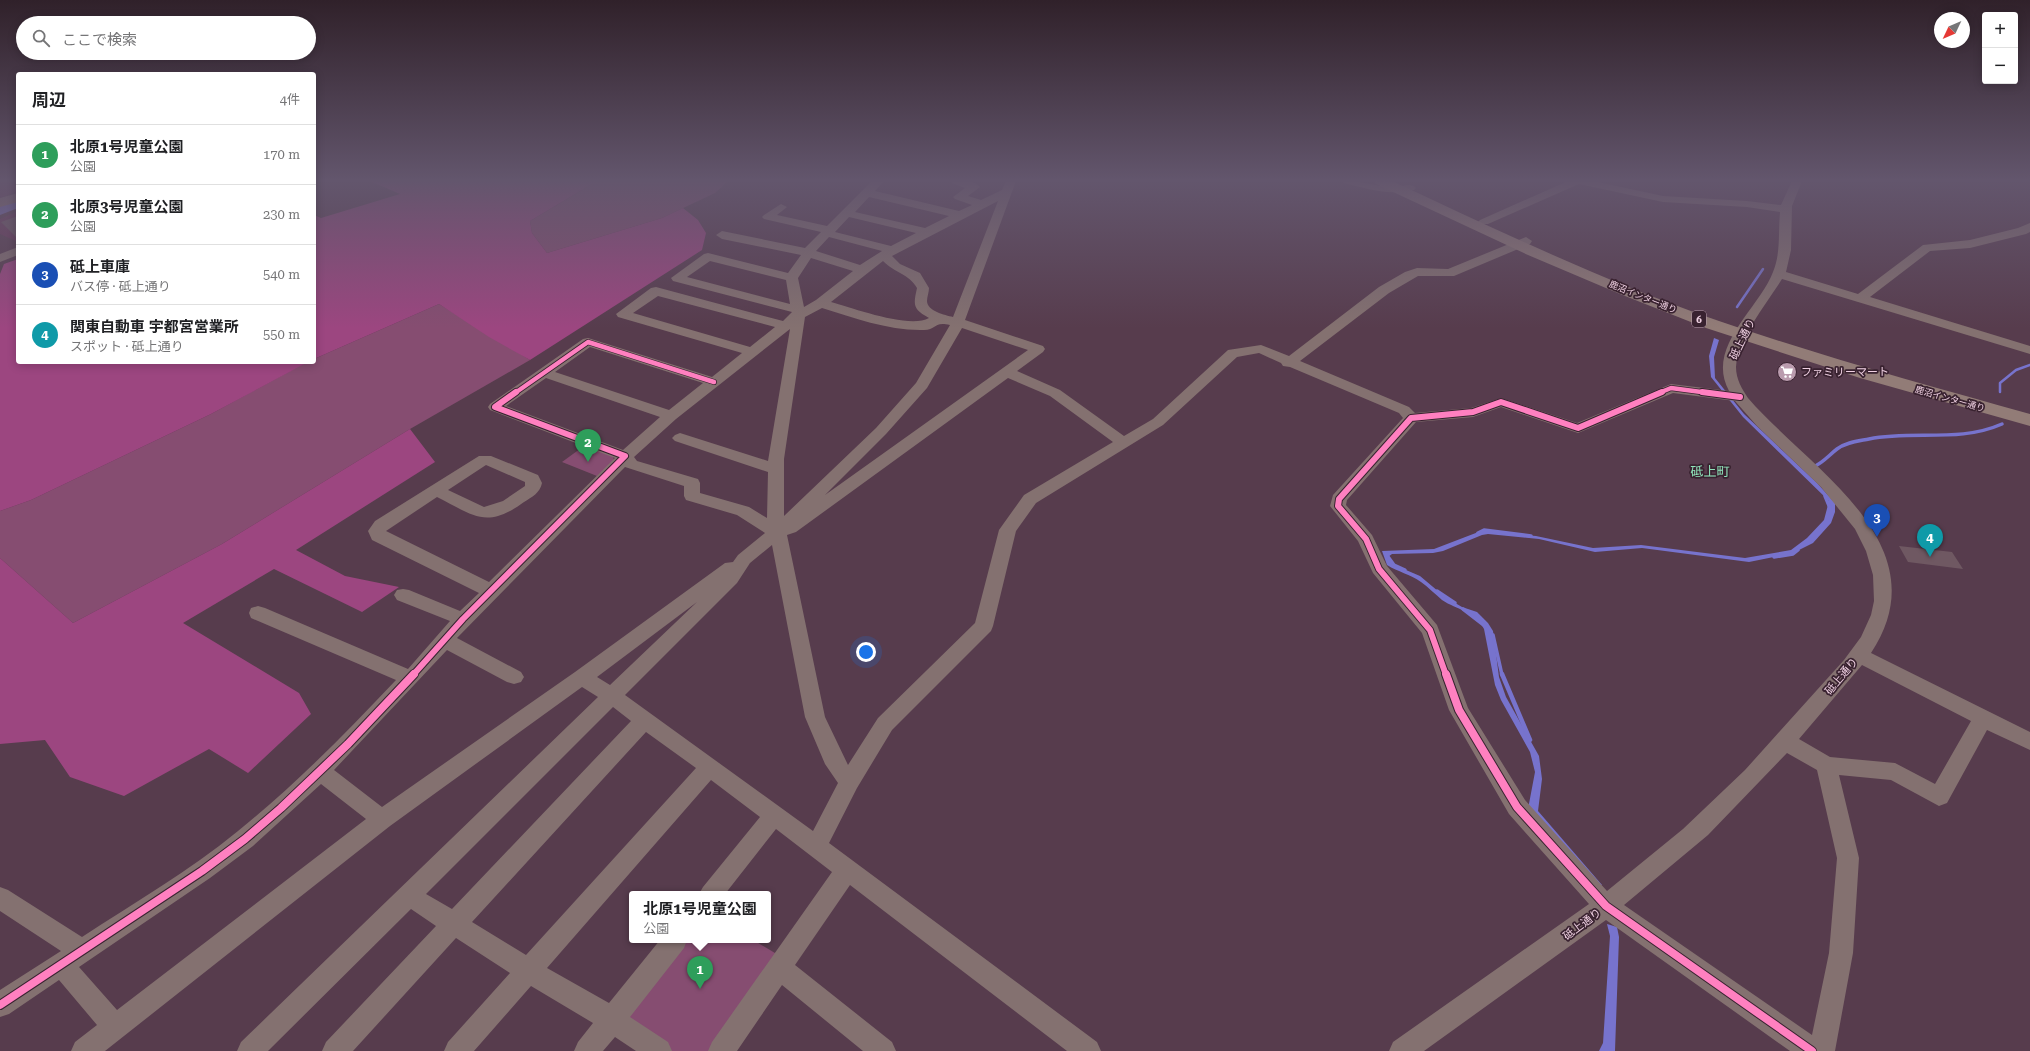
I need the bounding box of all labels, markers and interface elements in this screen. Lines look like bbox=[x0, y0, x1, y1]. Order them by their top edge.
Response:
north arrow bbox=[1934, 12, 1970, 48]
map controls bbox=[1982, 12, 2018, 84]
button: + bbox=[1982, 12, 2018, 48]
search box bbox=[16, 16, 316, 60]
icon: search bbox=[30, 27, 52, 49]
text: ここで検索 bbox=[62, 31, 137, 49]
button: − bbox=[1982, 48, 2018, 84]
text: 周辺 bbox=[32, 90, 66, 110]
text: 4件 bbox=[280, 92, 300, 107]
text: 北原1号児童公園 bbox=[70, 138, 183, 156]
text: 1 bbox=[41, 147, 49, 162]
text: 170 m bbox=[263, 147, 300, 162]
text: 公園 bbox=[70, 159, 96, 174]
text: 北原3号児童公園 bbox=[70, 198, 183, 216]
text: 2 bbox=[41, 207, 49, 222]
text: 230 m bbox=[263, 207, 300, 222]
text: 公園 bbox=[70, 219, 96, 234]
text: 砥上車庫 bbox=[70, 258, 130, 276]
text: 3 bbox=[41, 267, 49, 282]
text: 540 m bbox=[263, 267, 300, 282]
text: バス停 · 砥上通り bbox=[70, 279, 171, 294]
street label: 鹿沼インター通り bbox=[1608, 279, 1678, 315]
road number: 6 bbox=[1692, 311, 1706, 327]
street label: 砥上通り bbox=[1727, 317, 1758, 362]
text: 関東自動車 宇都宮営業所 bbox=[70, 318, 239, 336]
text: 4 bbox=[41, 327, 49, 342]
text: 550 m bbox=[263, 327, 300, 342]
text: スポット · 砥上通り bbox=[70, 339, 184, 354]
supermarket icon: ファミリーマート bbox=[1776, 361, 1798, 383]
place label: ファミリーマート bbox=[1801, 366, 1889, 379]
street label: 鹿沼インター通り bbox=[1914, 384, 1986, 414]
pin: 2 bbox=[575, 429, 601, 462]
district label: 砥上町 bbox=[1690, 464, 1730, 479]
pin: 3 bbox=[1864, 504, 1890, 537]
pin: 4 bbox=[1917, 524, 1943, 557]
your location bbox=[856, 642, 876, 662]
street label: 砥上通り bbox=[1822, 655, 1861, 697]
popup bbox=[629, 891, 771, 943]
text: 北原1号児童公園 bbox=[643, 900, 757, 918]
street label: 砥上通り bbox=[1561, 906, 1604, 943]
text: 公園 bbox=[643, 921, 669, 936]
pin: 1 bbox=[687, 956, 713, 989]

